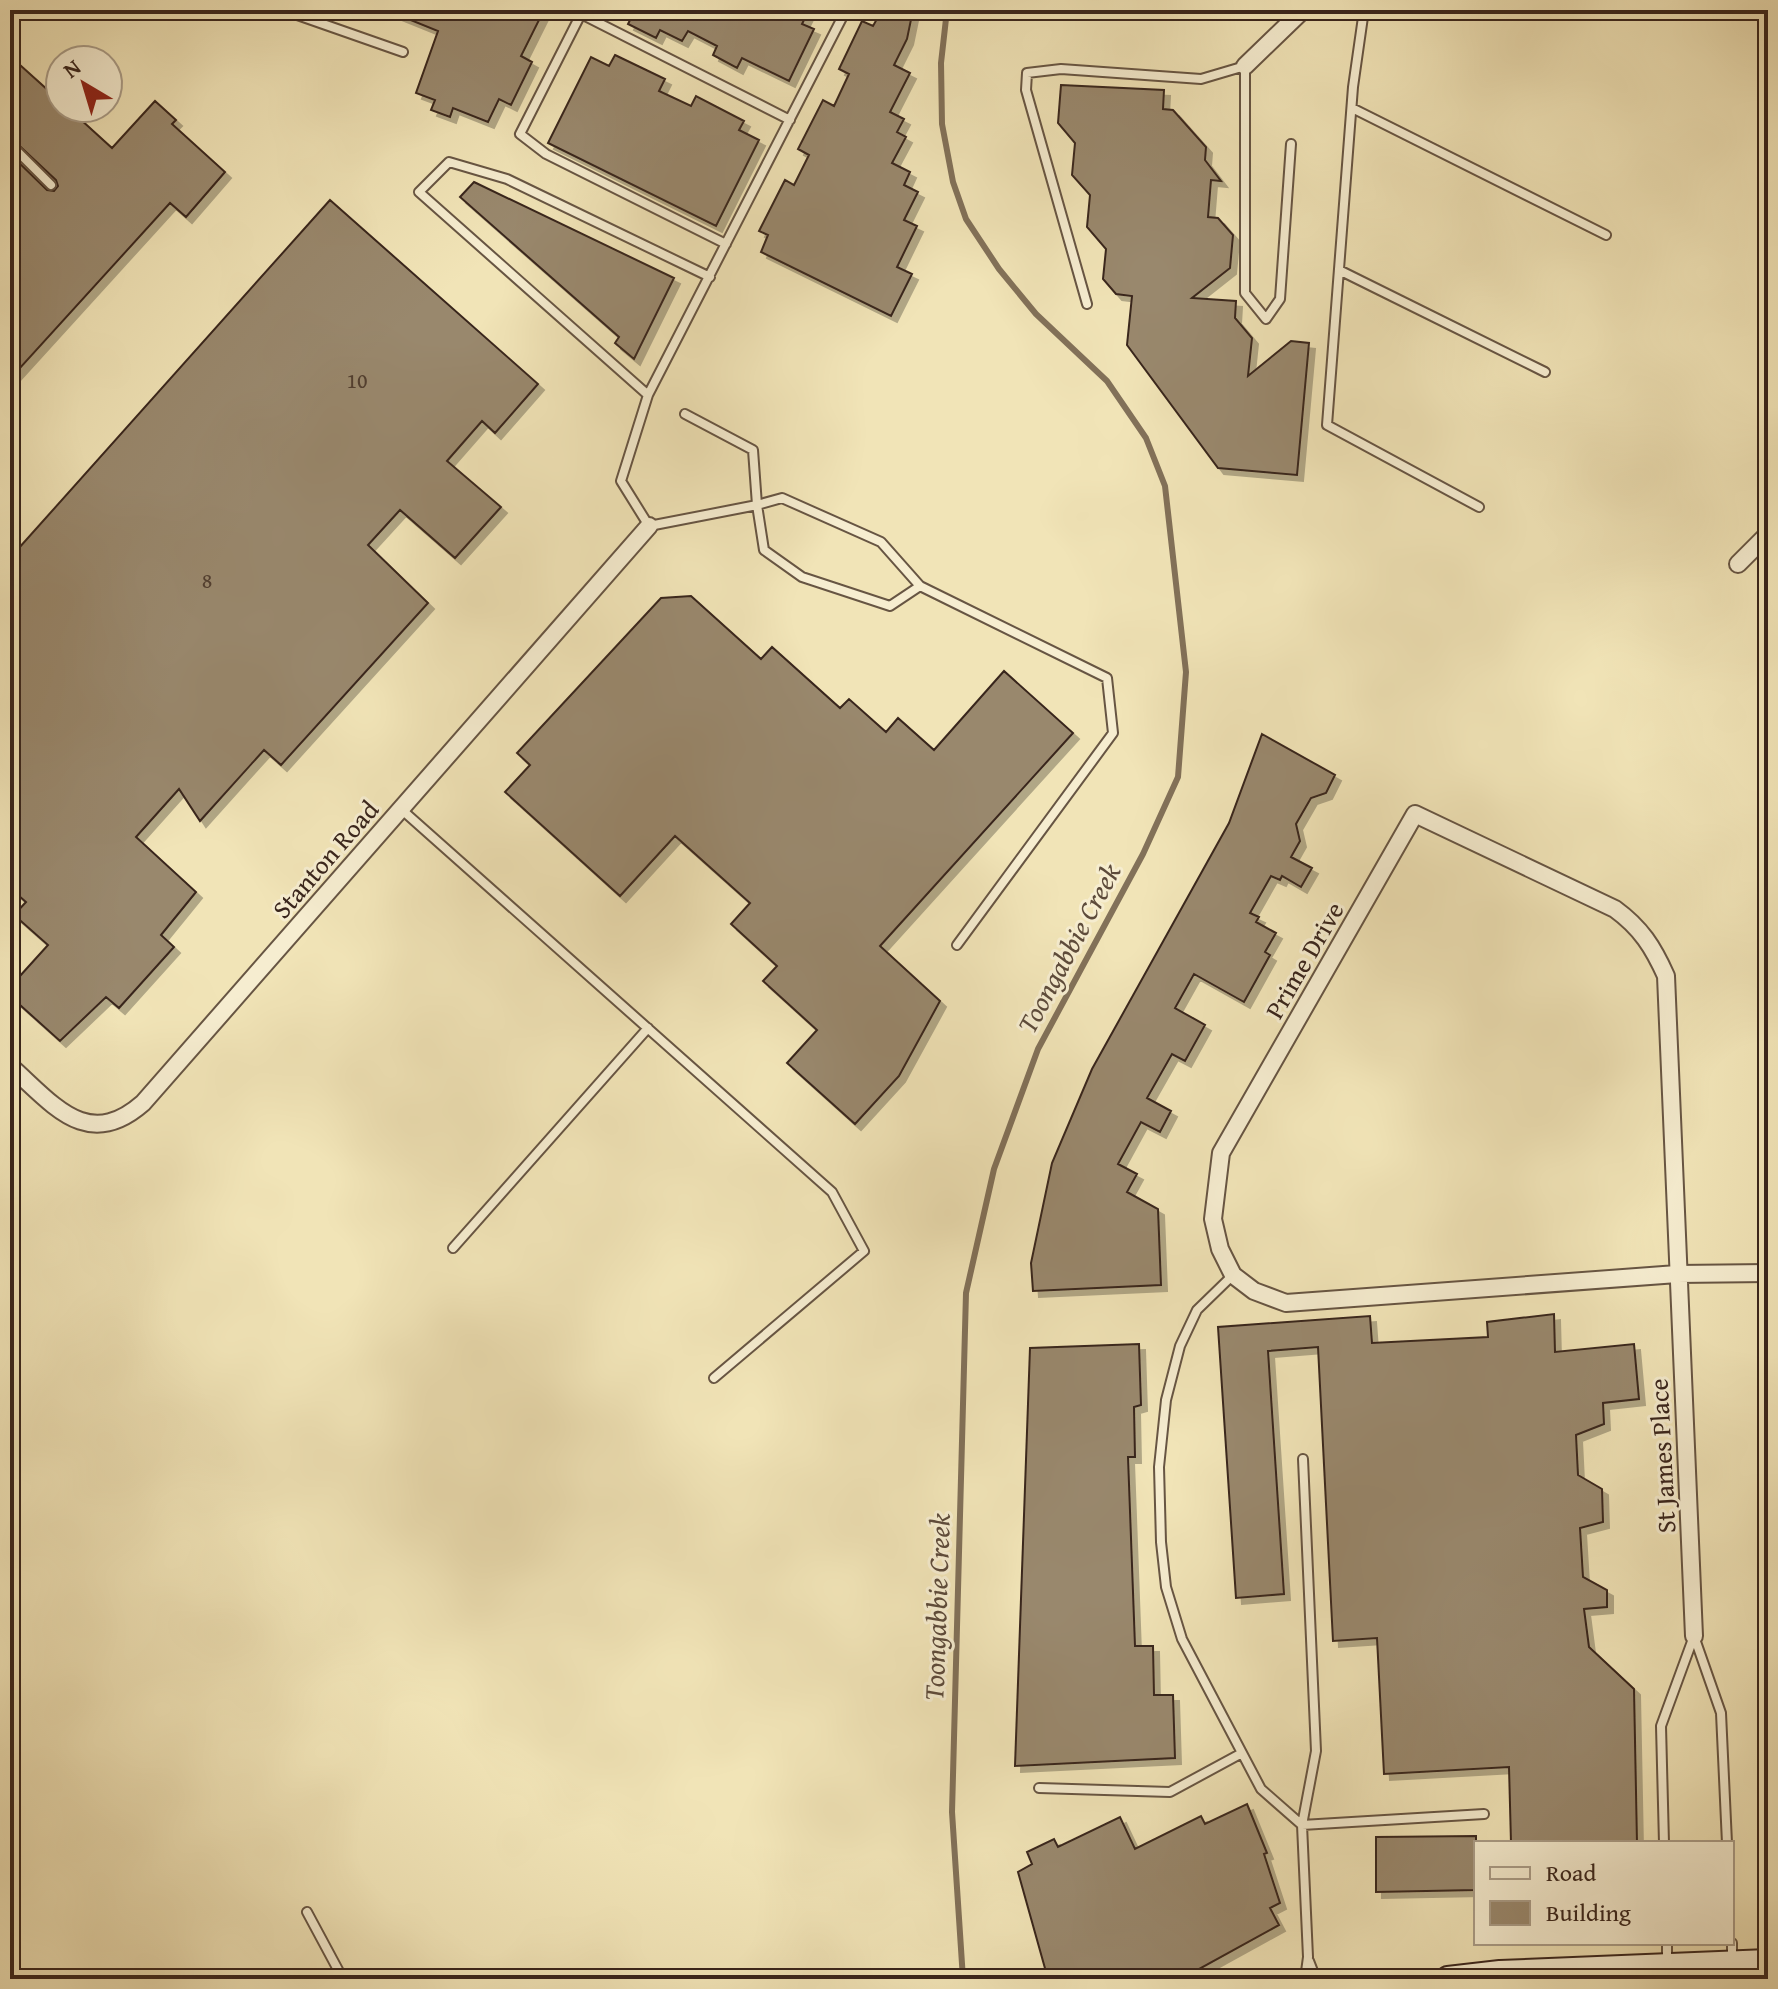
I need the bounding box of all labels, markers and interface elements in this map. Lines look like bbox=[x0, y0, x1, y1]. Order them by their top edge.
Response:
north arrow bbox=[44, 44, 124, 124]
text: N bbox=[56, 51, 88, 85]
house number: 10 bbox=[346, 364, 368, 396]
house number: 8 bbox=[202, 564, 212, 596]
street label: Stanton Road bbox=[262, 791, 388, 927]
water label: Toongabbie Creek bbox=[1006, 856, 1130, 1040]
street label: Prime Drive bbox=[1255, 894, 1353, 1026]
street label: St James Place bbox=[1638, 1378, 1686, 1534]
water label: Toongabbie Creek bbox=[912, 1512, 960, 1701]
legend bbox=[1474, 1841, 1734, 1945]
text: Road bbox=[1546, 1855, 1596, 1890]
text: Building bbox=[1546, 1895, 1631, 1930]

